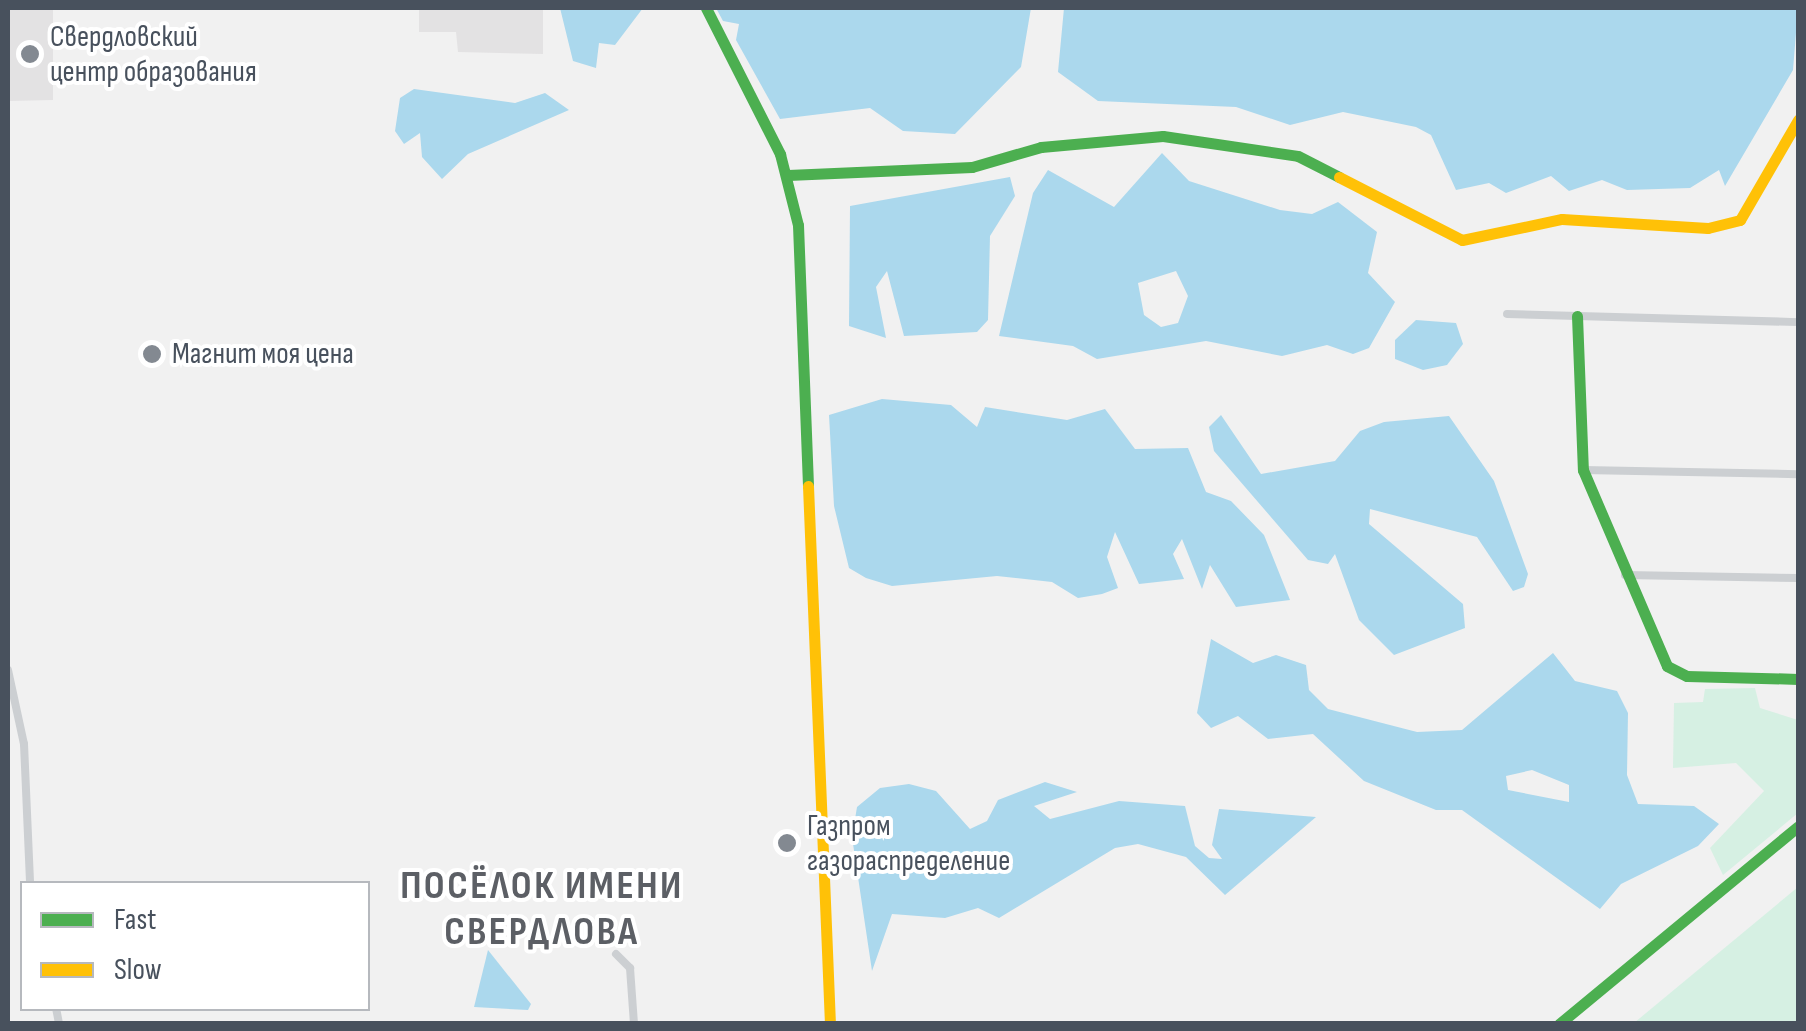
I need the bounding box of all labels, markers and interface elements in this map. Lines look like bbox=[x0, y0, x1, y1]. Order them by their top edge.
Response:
place label: Свердловский центр образования bbox=[50, 19, 257, 90]
marker: Свердловский центр образования bbox=[19, 43, 41, 65]
place label: Магнит моя цена bbox=[172, 336, 354, 372]
marker: Магнит моя цена bbox=[141, 343, 163, 365]
place label: Газпром газораспределение bbox=[807, 808, 1010, 878]
marker: Газпром газораспределение bbox=[776, 832, 798, 854]
district label: ПОСЁЛОК ИМЕНИ СВЕРДЛОВА bbox=[400, 862, 684, 956]
legend bbox=[20, 881, 370, 1011]
text: Fast bbox=[114, 902, 156, 938]
text: Slow bbox=[114, 952, 162, 988]

